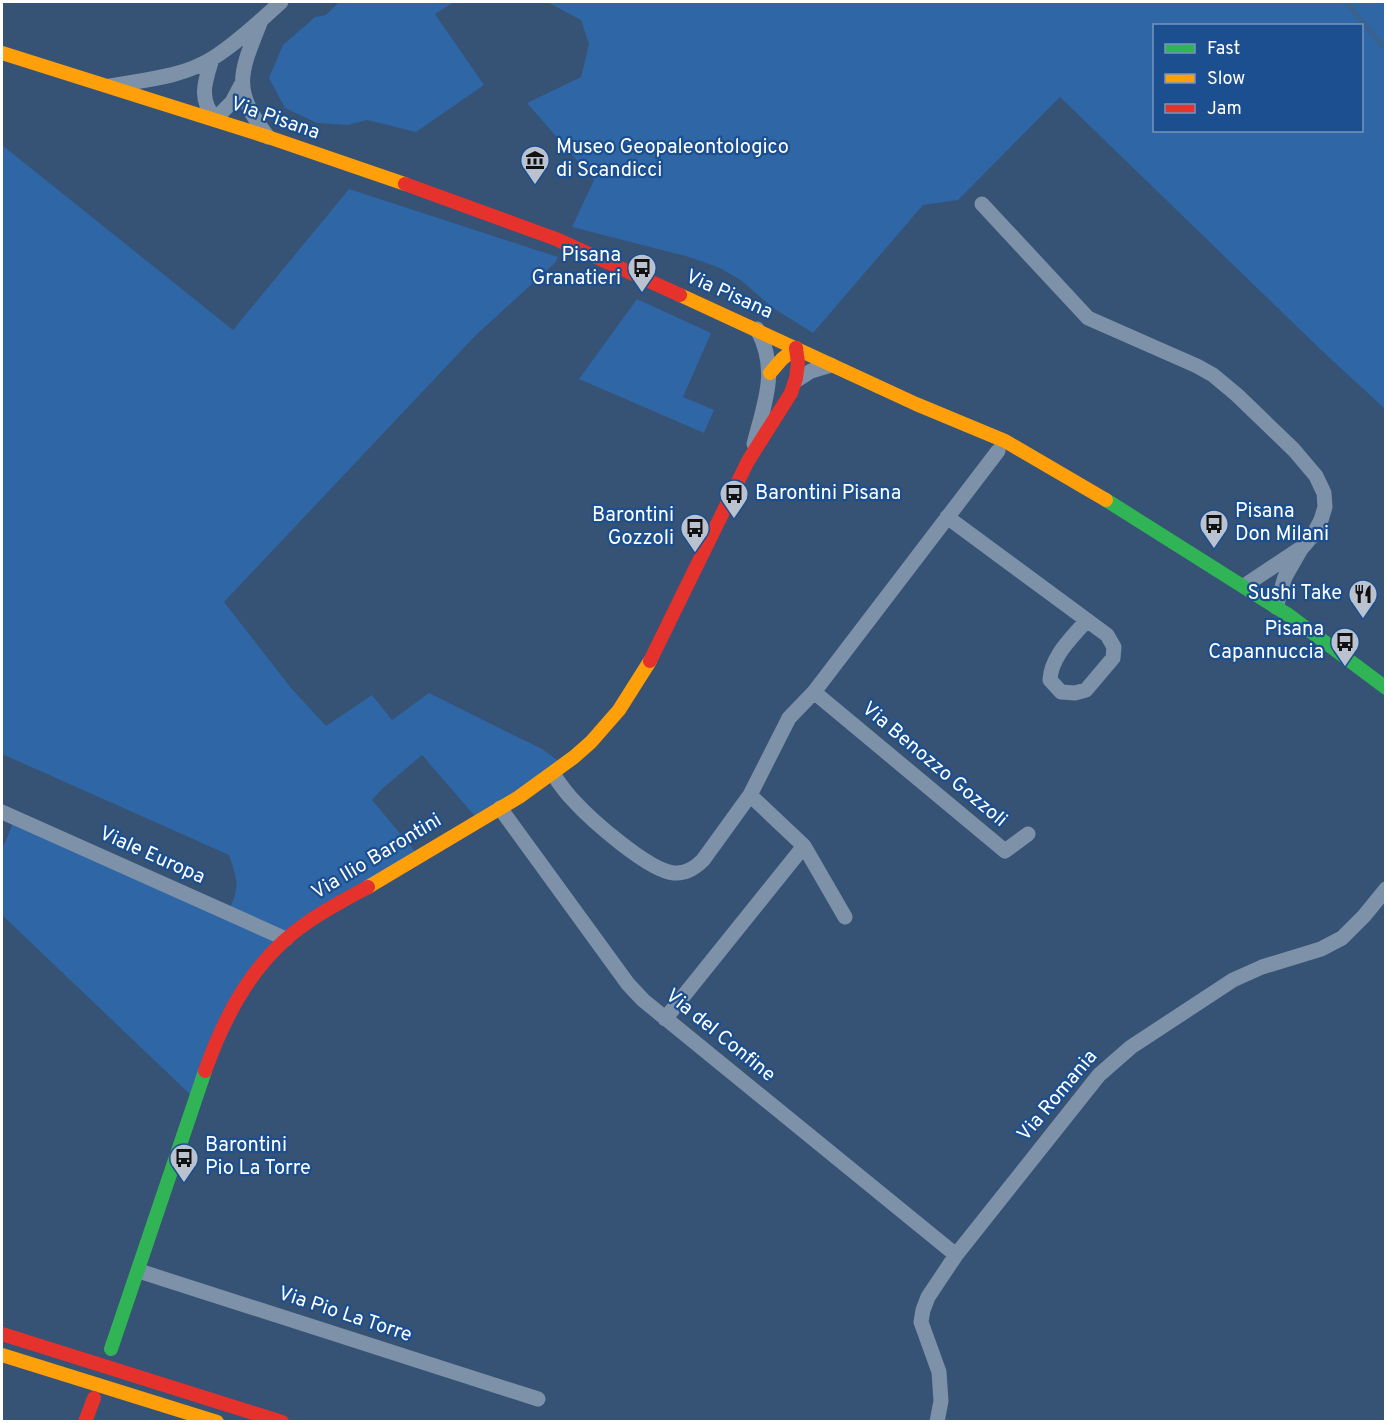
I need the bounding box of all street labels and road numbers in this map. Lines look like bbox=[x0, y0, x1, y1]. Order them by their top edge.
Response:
street label: Via Pisana bbox=[227, 92, 323, 146]
street label: Via Pisana bbox=[681, 264, 777, 326]
street label: Via Benozzo Gozzoli bbox=[856, 696, 1012, 834]
street label: Via Ilio Barontini bbox=[307, 808, 447, 906]
street label: Viale Europa bbox=[95, 821, 209, 891]
street label: Via del Confine bbox=[659, 984, 781, 1088]
street label: Via Romania bbox=[1012, 1045, 1104, 1147]
street label: Via Pio La Torre bbox=[275, 1281, 415, 1349]

